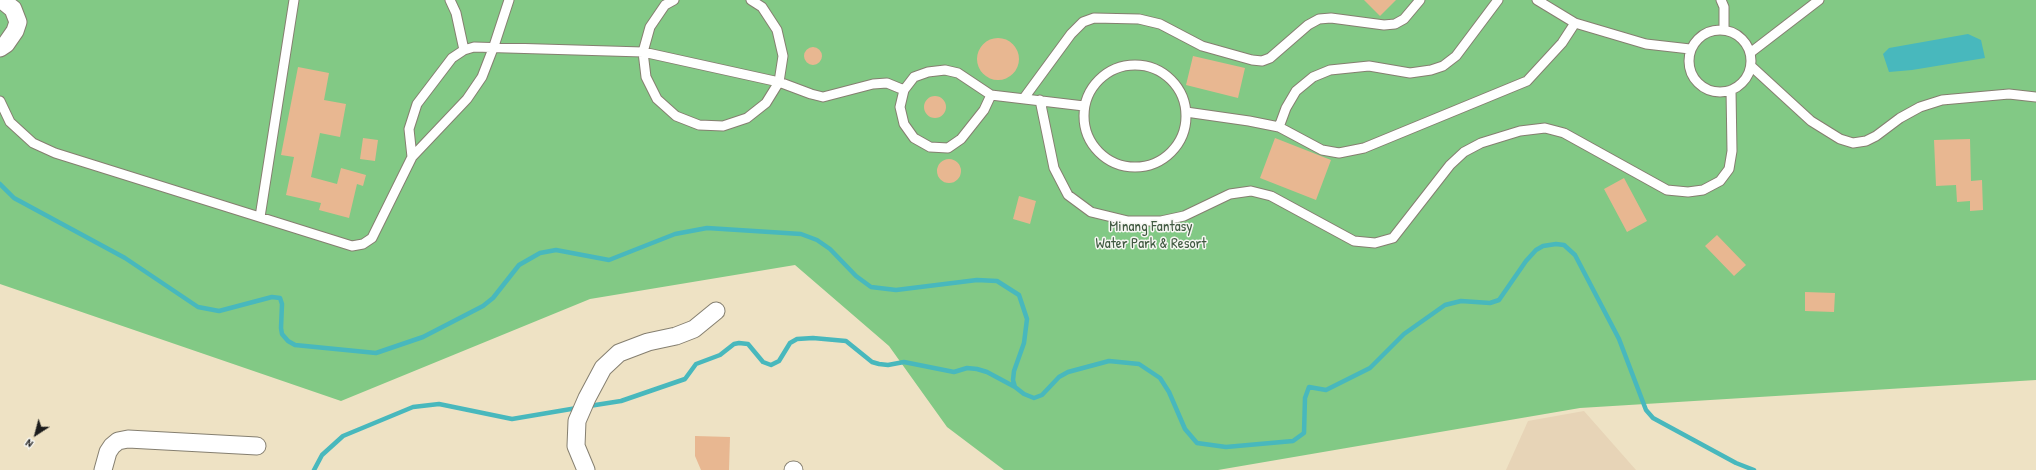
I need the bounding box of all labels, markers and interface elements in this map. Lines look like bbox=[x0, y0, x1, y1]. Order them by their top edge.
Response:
park label: Minang Fantasy Water Park & Resort bbox=[1096, 218, 1206, 253]
north arrow bbox=[16, 414, 56, 454]
text: N bbox=[22, 436, 35, 451]

